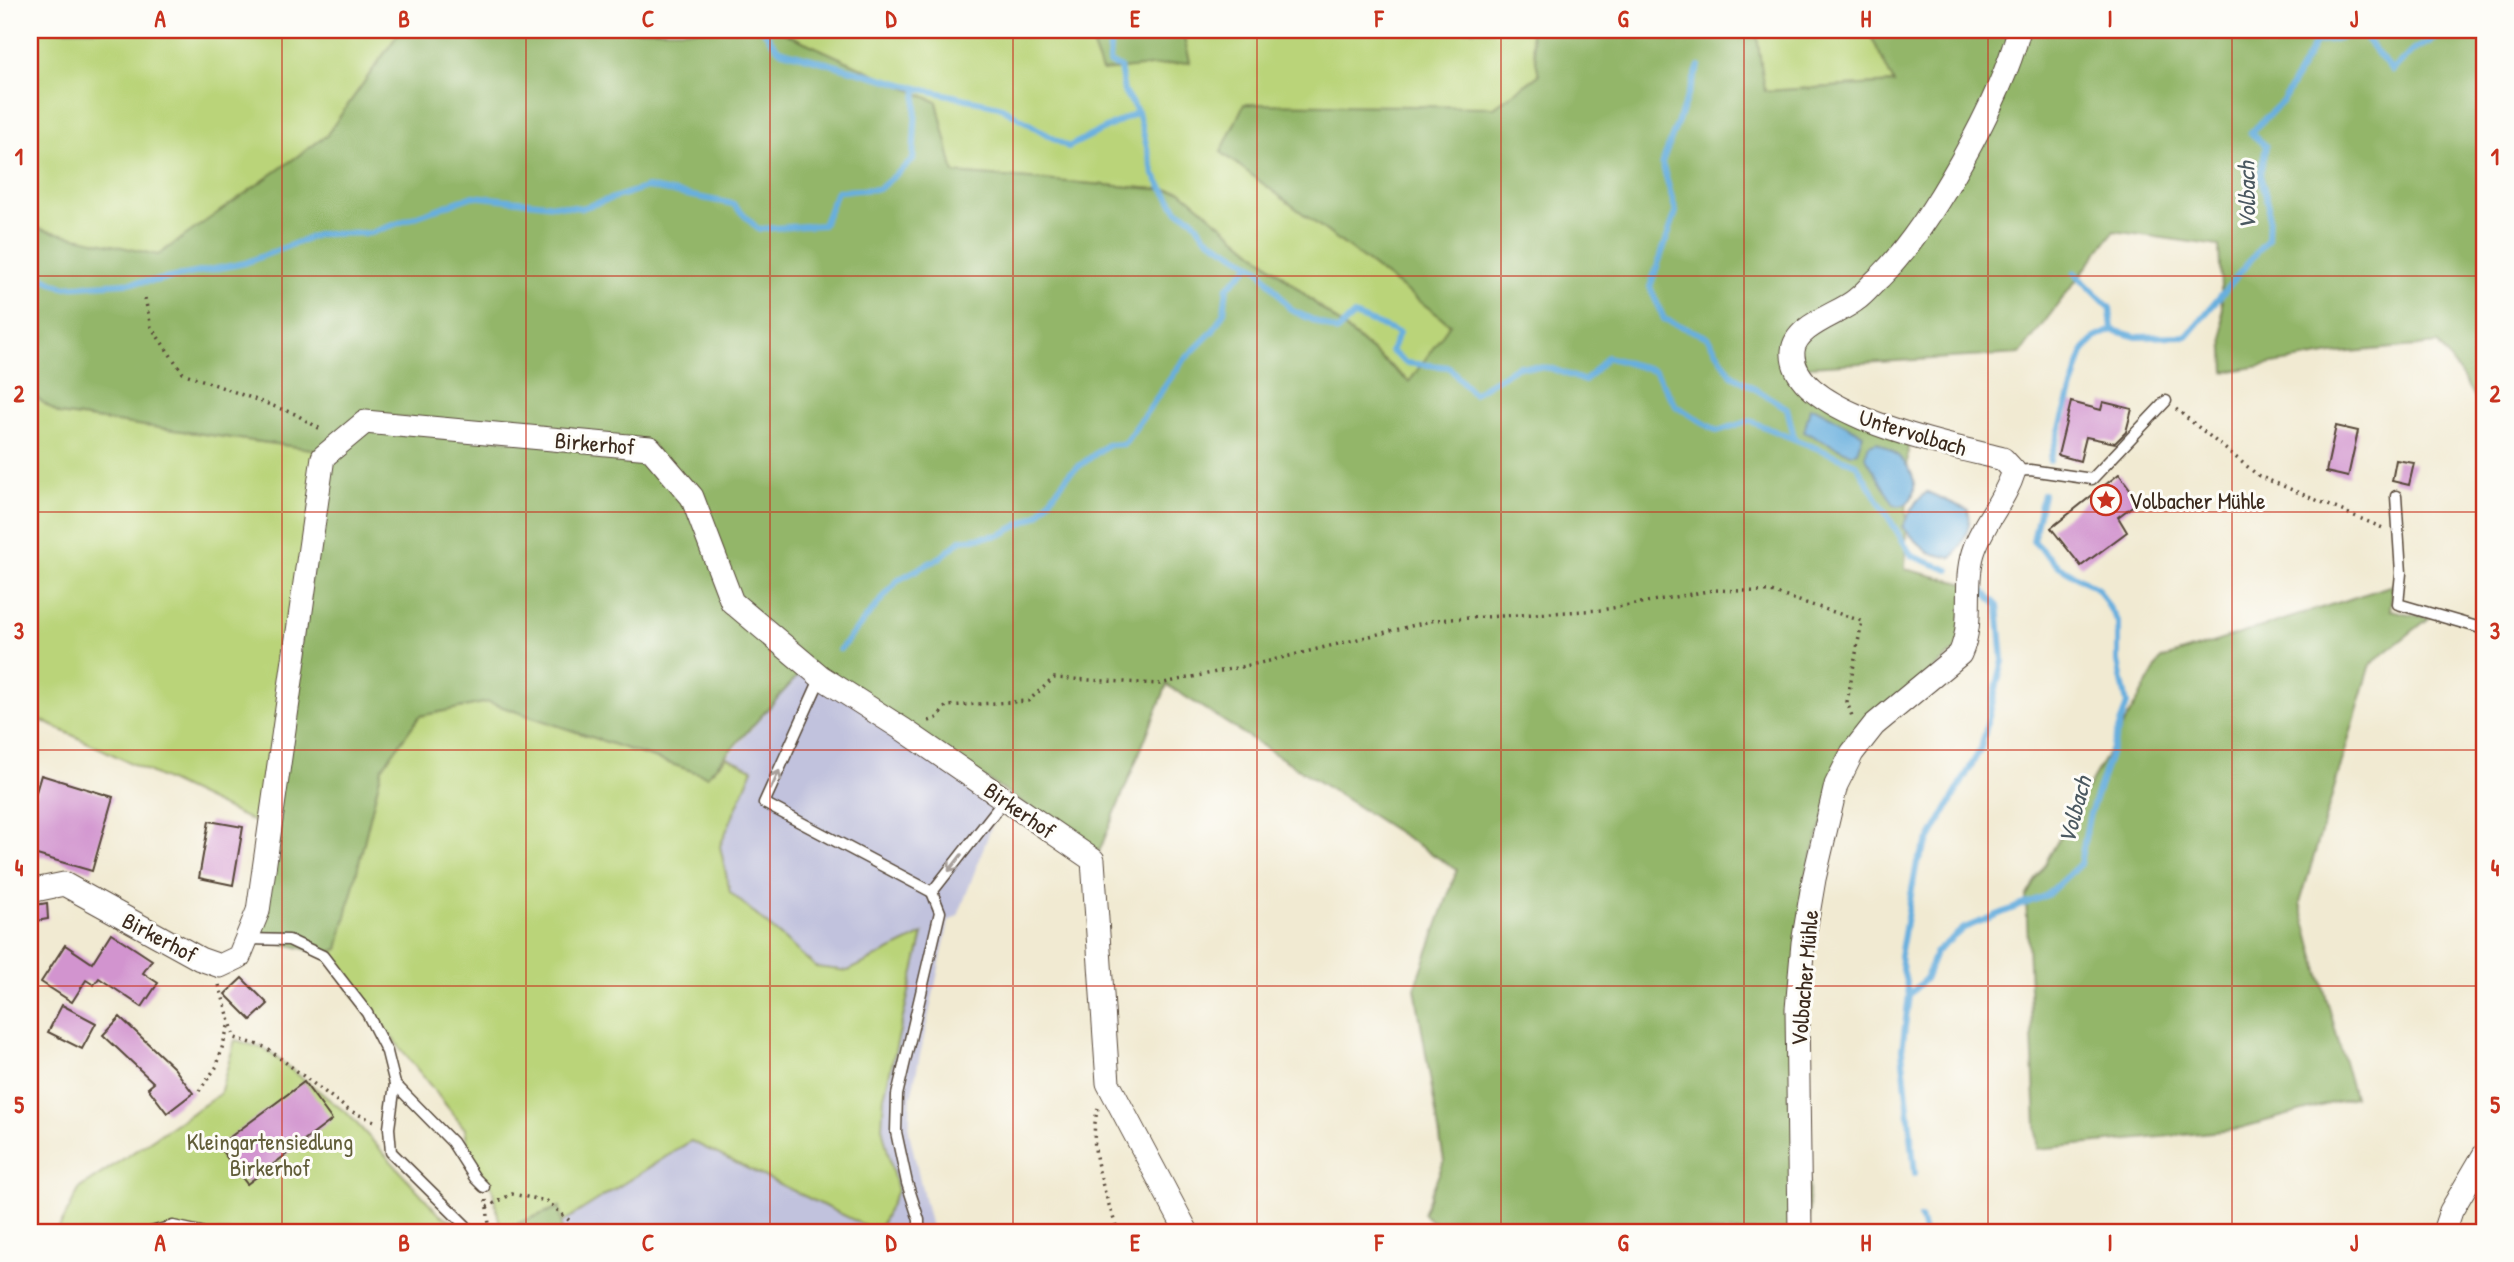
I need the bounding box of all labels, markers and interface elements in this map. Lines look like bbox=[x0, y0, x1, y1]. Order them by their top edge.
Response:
text: A bbox=[154, 3, 166, 34]
text: B bbox=[398, 3, 410, 34]
text: C bbox=[642, 3, 654, 34]
text: D bbox=[886, 3, 898, 34]
text: E bbox=[1130, 3, 1141, 34]
text: F bbox=[1374, 3, 1385, 34]
text: G bbox=[1617, 3, 1629, 34]
text: H bbox=[1861, 3, 1872, 34]
text: I bbox=[2107, 3, 2113, 34]
text: J bbox=[2350, 3, 2359, 34]
text: 1 bbox=[15, 141, 23, 172]
text: 1 bbox=[2491, 141, 2499, 172]
water label: Volbach bbox=[2229, 160, 2263, 230]
text: 2 bbox=[14, 378, 25, 409]
text: 2 bbox=[2490, 378, 2501, 409]
street label: Untervolbach bbox=[1856, 401, 1971, 463]
street label: Birkerhof bbox=[554, 424, 637, 462]
place icon: Volbacher Mühle bbox=[2089, 483, 2123, 517]
place label: Volbacher Mühle bbox=[2129, 485, 2266, 516]
text: 3 bbox=[14, 615, 24, 646]
text: 3 bbox=[2490, 615, 2500, 646]
one-way arrow bbox=[768, 770, 782, 791]
water label: Volbach bbox=[2050, 771, 2099, 847]
street label: Birkerhof bbox=[978, 774, 1062, 846]
text: 4 bbox=[15, 852, 24, 883]
text: 4 bbox=[2491, 852, 2500, 883]
one-way arrow bbox=[948, 853, 963, 871]
street label: Birkerhof bbox=[117, 904, 203, 970]
street label: Volbacher Mühle bbox=[1783, 909, 1825, 1047]
text: 5 bbox=[14, 1089, 24, 1120]
text: 5 bbox=[2490, 1089, 2500, 1120]
park label: Kleingartensiedlung Birkerhof bbox=[187, 1126, 353, 1183]
text: A bbox=[154, 1227, 166, 1258]
text: B bbox=[398, 1227, 410, 1258]
text: C bbox=[642, 1227, 654, 1258]
text: D bbox=[886, 1227, 898, 1258]
text: E bbox=[1130, 1227, 1141, 1258]
text: F bbox=[1374, 1227, 1385, 1258]
text: G bbox=[1617, 1227, 1629, 1258]
text: H bbox=[1861, 1227, 1872, 1258]
text: I bbox=[2107, 1227, 2113, 1258]
text: J bbox=[2350, 1227, 2359, 1258]

